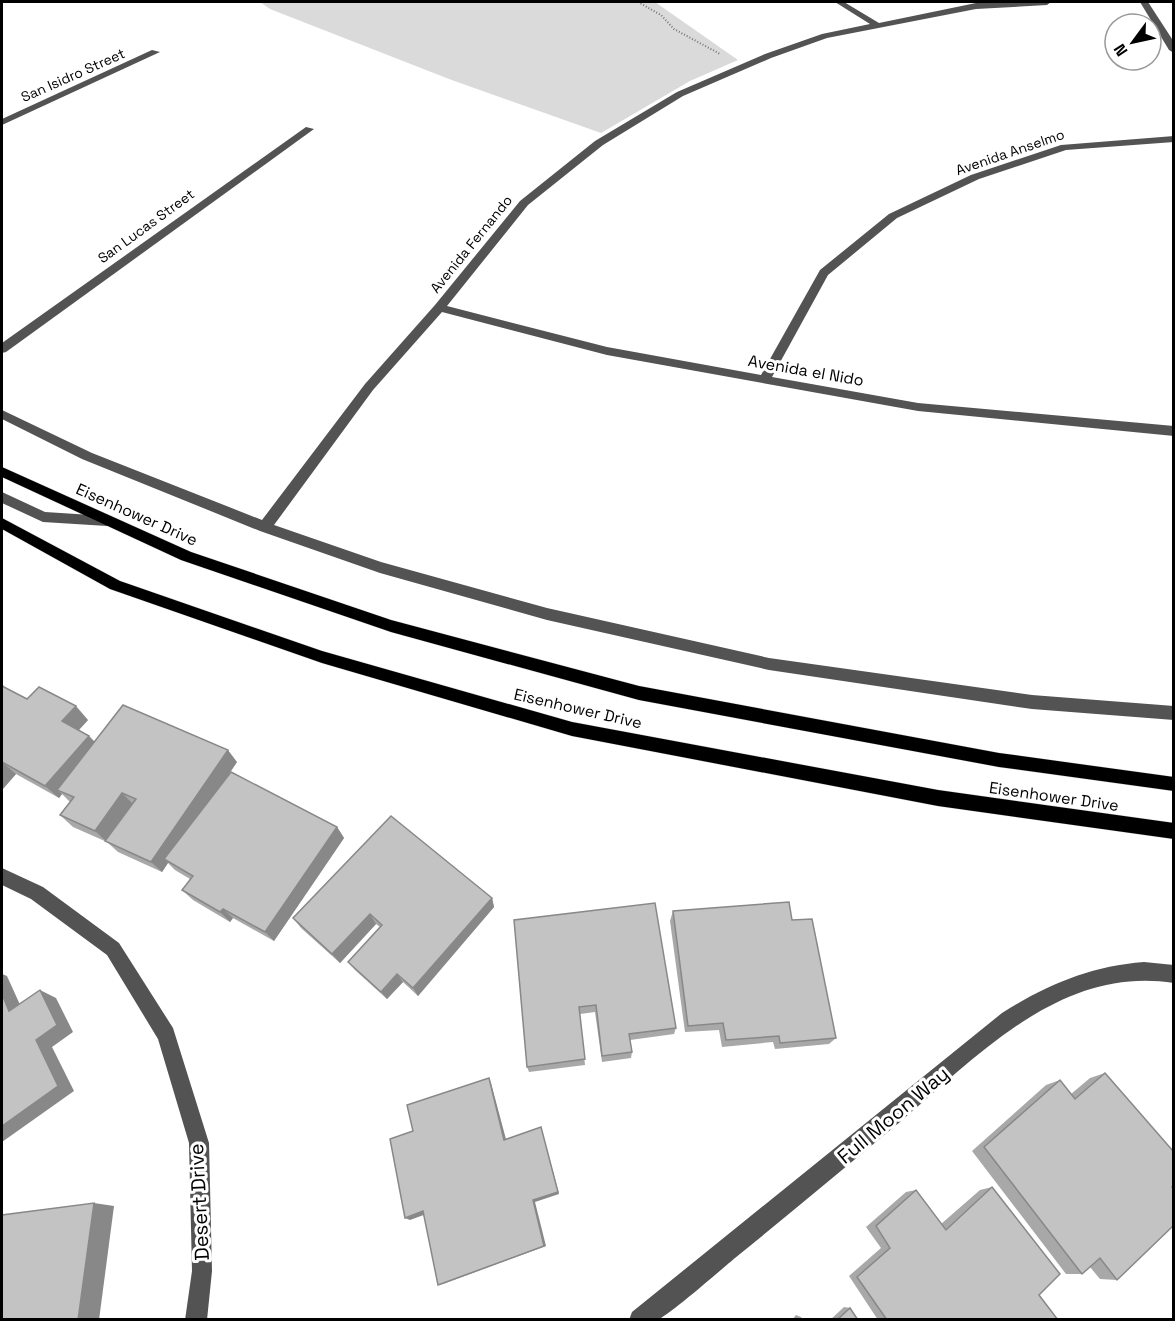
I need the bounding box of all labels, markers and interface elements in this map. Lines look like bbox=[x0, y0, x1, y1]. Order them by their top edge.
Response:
north arrow bbox=[1103, 12, 1163, 72]
text: N bbox=[1109, 40, 1133, 60]
street label: San Isidro Street bbox=[18, 44, 128, 106]
street label: Avenida Anselmo bbox=[953, 125, 1067, 179]
street label: San Lucas Street bbox=[94, 185, 198, 267]
street label: Avenida Fernando bbox=[426, 191, 516, 297]
street label: Avenida el Nido bbox=[746, 350, 865, 391]
street label: Eisenhower Drive bbox=[73, 478, 201, 551]
street label: Eisenhower Drive bbox=[512, 684, 644, 733]
street label: Eisenhower Drive bbox=[988, 777, 1120, 816]
street label: Full Moon Way bbox=[832, 1061, 954, 1169]
street label: Desert Drive bbox=[183, 1143, 215, 1261]

